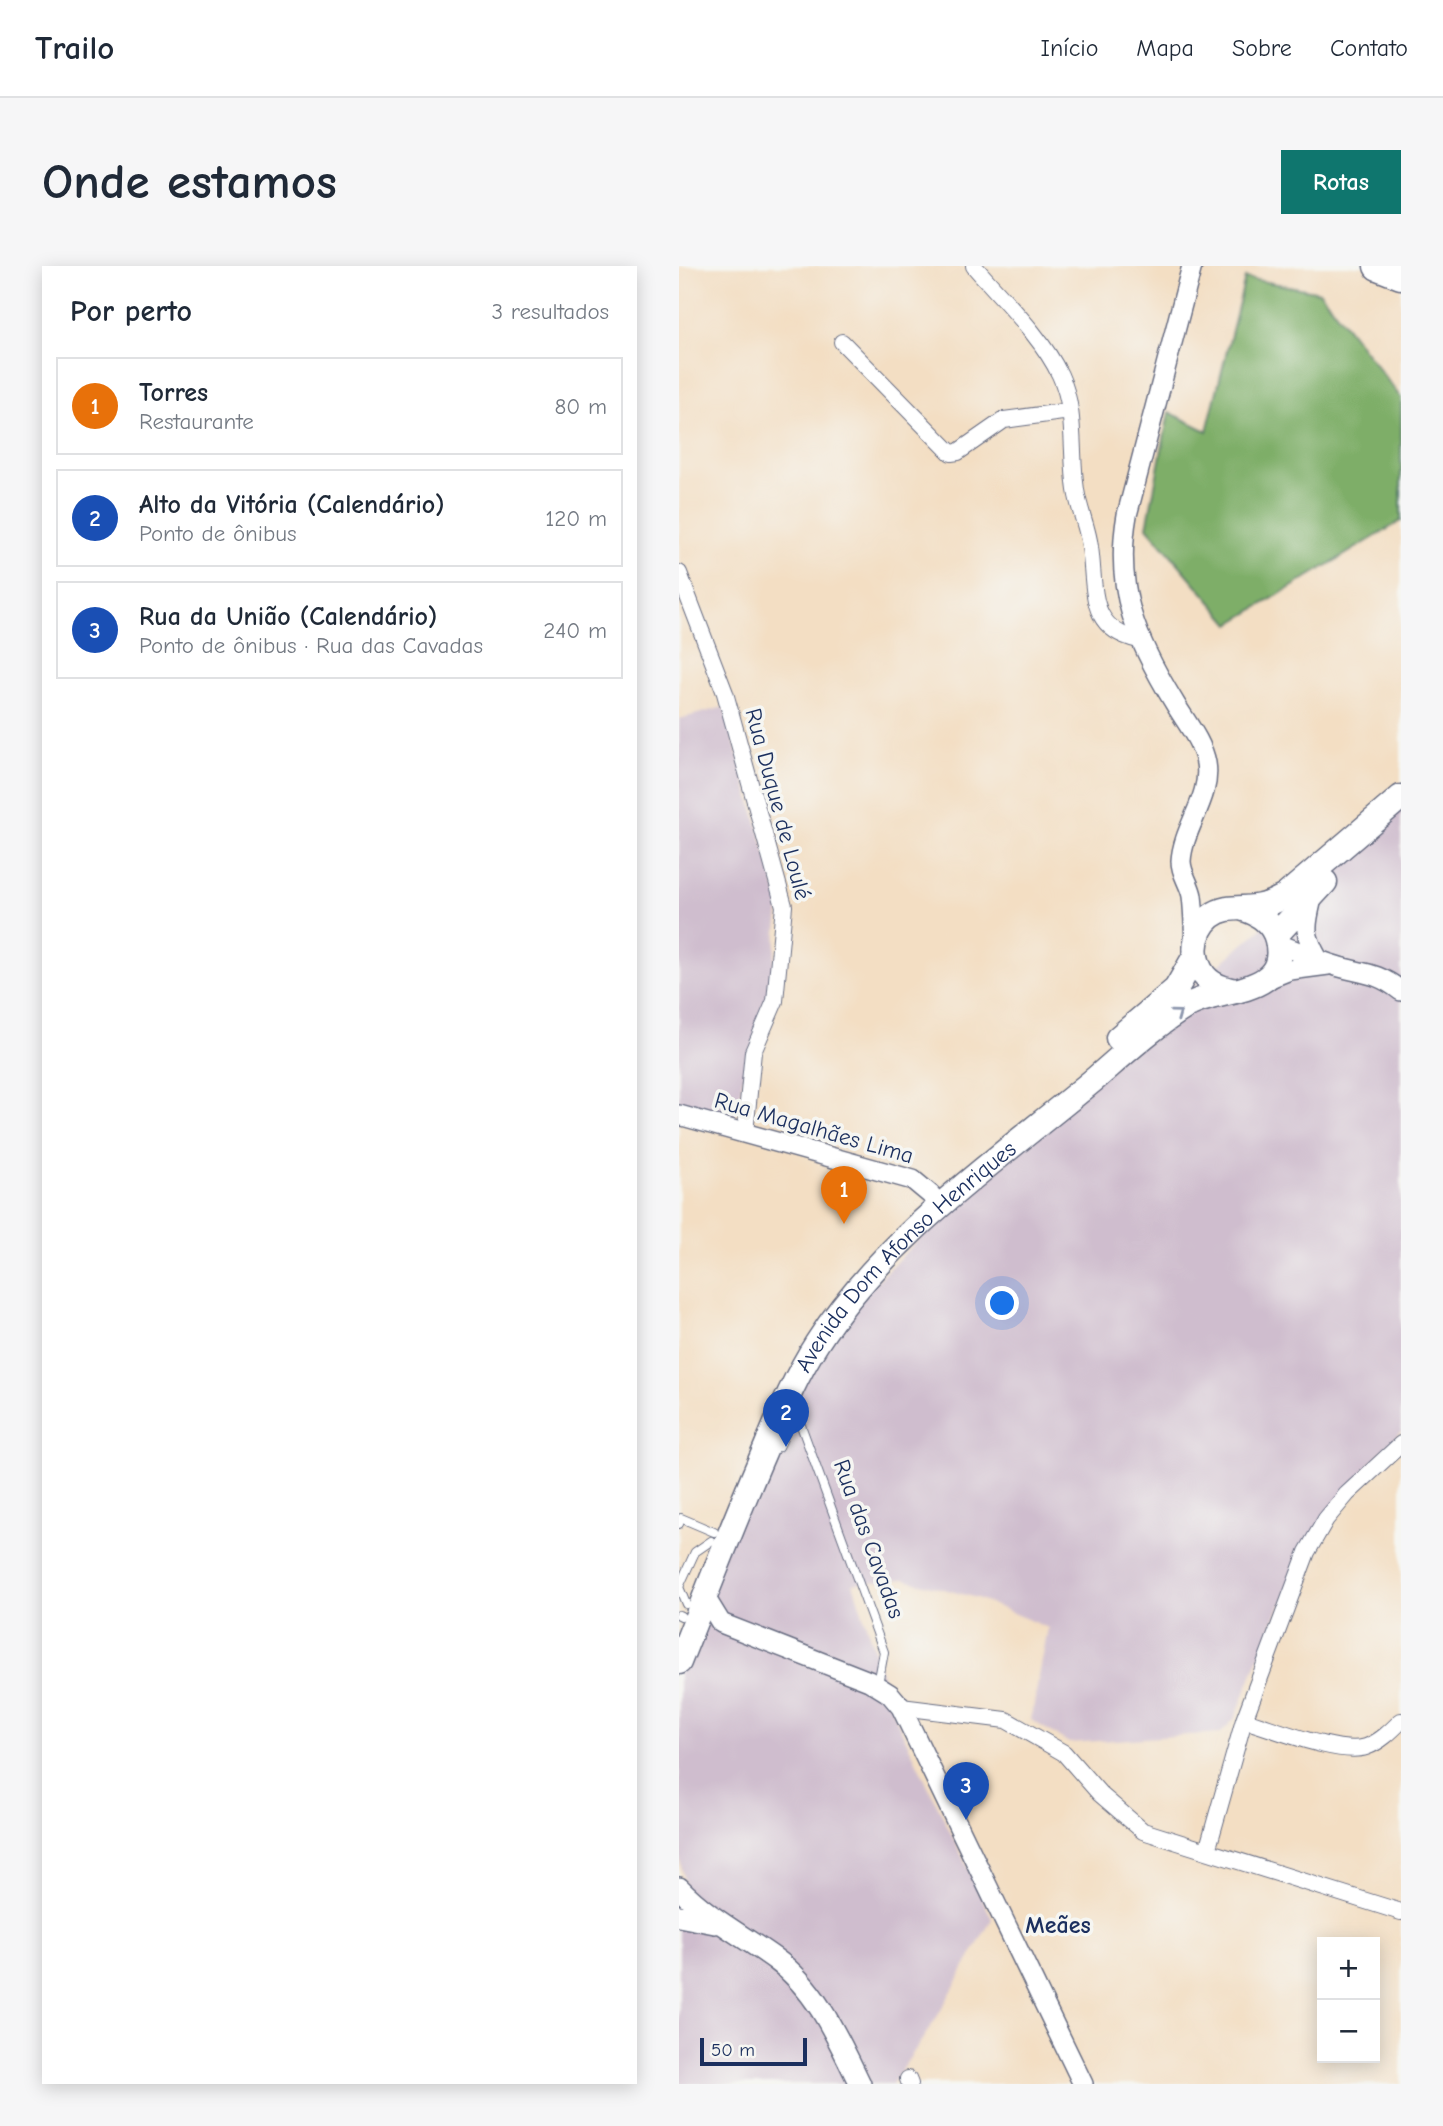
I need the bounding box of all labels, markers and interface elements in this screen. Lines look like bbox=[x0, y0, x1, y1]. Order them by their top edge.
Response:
text: Trailo bbox=[35, 29, 114, 67]
text: Início bbox=[1040, 34, 1098, 62]
text: Mapa bbox=[1136, 34, 1194, 62]
text: Sobre bbox=[1232, 34, 1292, 62]
text: Contato bbox=[1330, 34, 1408, 62]
button: Rotas bbox=[1281, 150, 1401, 214]
text: Onde estamos bbox=[42, 154, 337, 210]
text: Por perto bbox=[70, 294, 192, 329]
text: 3 resultados bbox=[492, 298, 609, 325]
text: Torres bbox=[139, 378, 208, 408]
text: 1 bbox=[90, 393, 100, 420]
text: 80 m bbox=[554, 393, 607, 420]
text: Restaurante bbox=[139, 408, 254, 435]
text: Alto da Vitória (Calendário) bbox=[139, 490, 444, 520]
text: 2 bbox=[89, 505, 101, 532]
text: 120 m bbox=[545, 505, 607, 532]
text: Ponto de ônibus bbox=[139, 520, 297, 547]
text: Rua da União (Calendário) bbox=[139, 602, 437, 632]
text: 3 bbox=[89, 617, 101, 644]
text: 240 m bbox=[543, 617, 607, 644]
text: Ponto de ônibus · Rua das Cavadas bbox=[139, 632, 483, 659]
street label: Rua Duque de Loulé bbox=[739, 705, 817, 903]
one-way arrow bbox=[1169, 1009, 1182, 1022]
street label: Rua Magalhães Lima bbox=[711, 1087, 917, 1169]
street label: Avenida Dom Afonso Henriques bbox=[789, 1135, 1021, 1377]
pin: 1 bbox=[821, 1166, 867, 1224]
your location bbox=[985, 1286, 1019, 1320]
pin: 2 bbox=[763, 1389, 809, 1447]
street label: Rua das Cavadas bbox=[828, 1456, 910, 1622]
pin: 3 bbox=[943, 1762, 989, 1820]
district label: Meães bbox=[1025, 1911, 1091, 1939]
map controls bbox=[1317, 1937, 1380, 2063]
button: + bbox=[1317, 1937, 1380, 2000]
button: − bbox=[1317, 2000, 1380, 2063]
scale bar bbox=[700, 2035, 807, 2067]
text: 50 m bbox=[711, 2039, 755, 2061]

